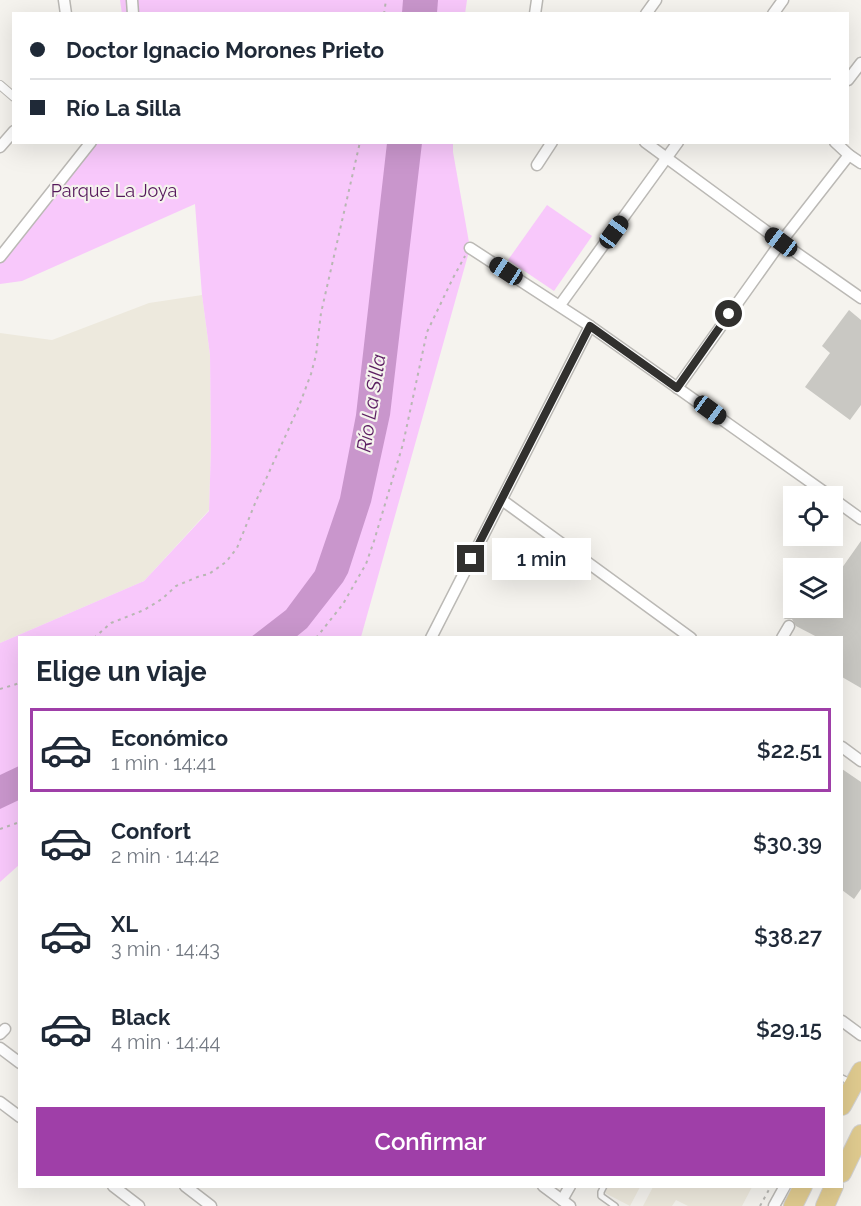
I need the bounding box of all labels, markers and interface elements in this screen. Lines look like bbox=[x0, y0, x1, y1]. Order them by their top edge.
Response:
text: Doctor Ignacio Morones Prieto bbox=[66, 37, 384, 63]
text: Río La Silla bbox=[66, 95, 181, 121]
park label: Parque La Joya bbox=[51, 180, 177, 201]
car bbox=[596, 212, 632, 252]
car bbox=[761, 224, 801, 260]
car bbox=[486, 254, 526, 288]
route start bbox=[715, 300, 742, 327]
water label: Río La Silla bbox=[351, 352, 391, 454]
car bbox=[690, 392, 730, 428]
map controls bbox=[783, 486, 843, 618]
button: locate bbox=[783, 486, 843, 546]
callout: 1 min bbox=[492, 538, 591, 580]
route end bbox=[457, 545, 484, 572]
text: 1 min bbox=[517, 547, 566, 571]
button: layers bbox=[783, 558, 843, 618]
text: Elige un viaje bbox=[36, 656, 207, 687]
icon: car bbox=[39, 723, 93, 777]
text: Económico bbox=[111, 725, 228, 751]
text: $22.51 bbox=[757, 737, 822, 763]
text: 1 min · 14:41 bbox=[111, 751, 216, 775]
icon: car bbox=[39, 816, 93, 870]
text: Confort bbox=[111, 818, 191, 844]
text: $30.39 bbox=[753, 830, 822, 856]
text: 2 min · 14:42 bbox=[111, 844, 219, 868]
icon: car bbox=[39, 909, 93, 963]
text: XL bbox=[111, 911, 138, 937]
text: $38.27 bbox=[754, 923, 822, 949]
text: 3 min · 14:43 bbox=[111, 937, 220, 961]
icon: car bbox=[39, 1002, 93, 1056]
text: Black bbox=[111, 1004, 170, 1030]
text: $29.15 bbox=[756, 1016, 822, 1042]
text: 4 min · 14:44 bbox=[111, 1030, 220, 1054]
button: Confirmar bbox=[36, 1107, 825, 1176]

